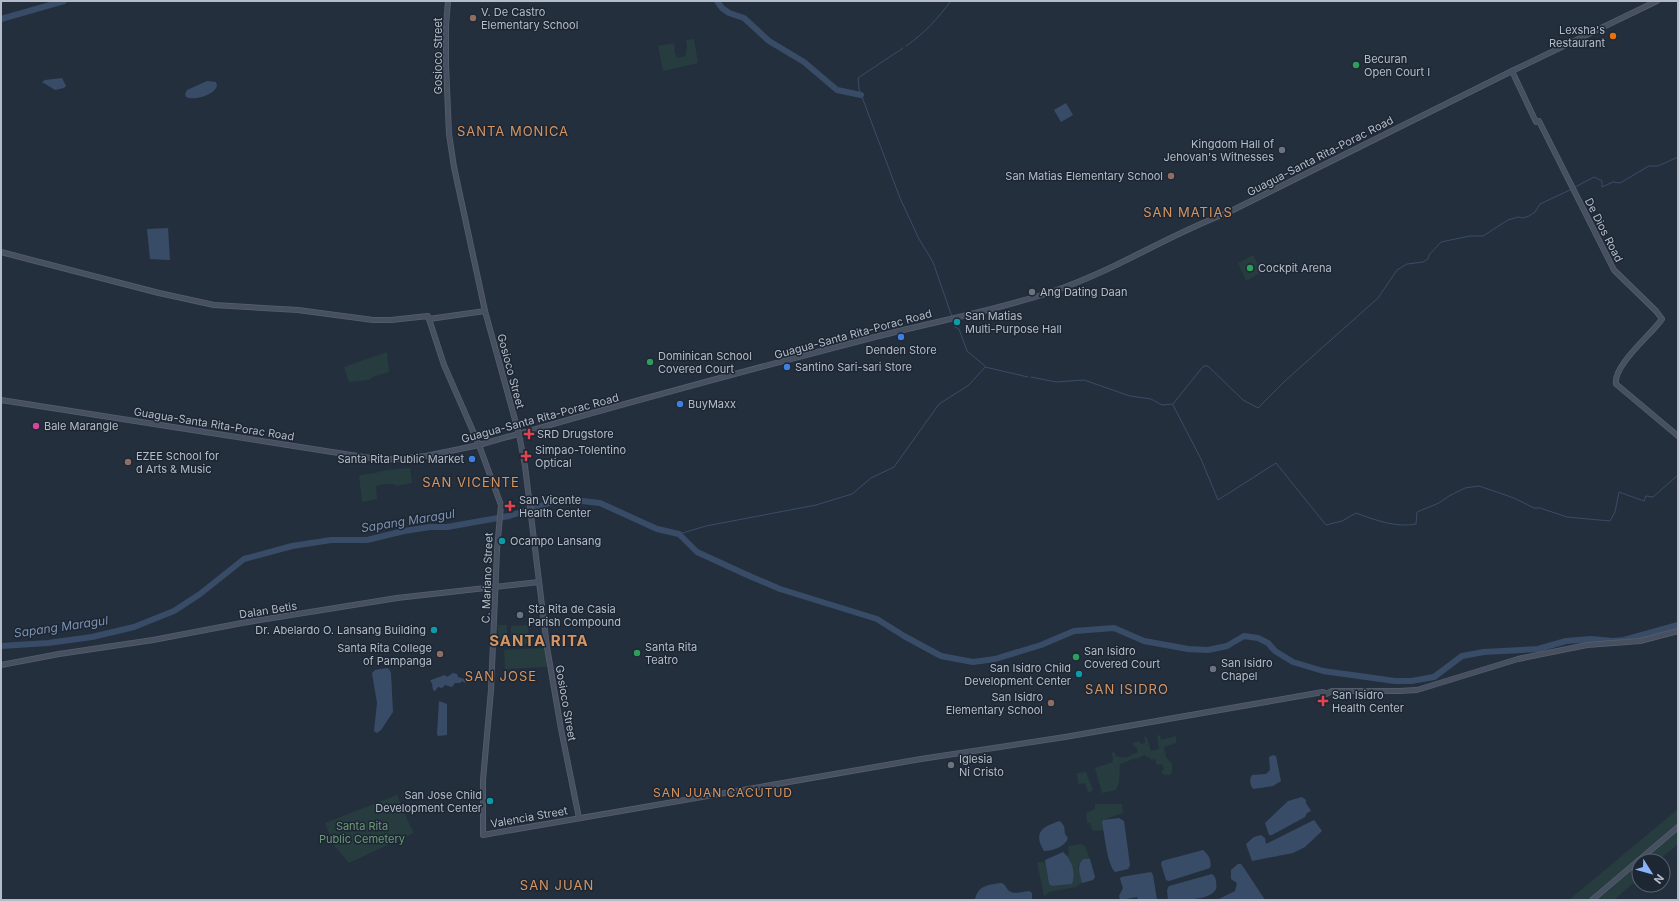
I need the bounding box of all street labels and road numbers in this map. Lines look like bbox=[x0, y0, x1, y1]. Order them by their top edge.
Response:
street label: Gosioco Street bbox=[431, 17, 445, 94]
street label: Guagua-Santa Rita-Porac Road bbox=[1244, 113, 1396, 199]
street label: De Dios Road bbox=[1582, 196, 1626, 264]
street label: Guagua-Santa Rita-Porac Road bbox=[773, 306, 933, 362]
street label: Gosioco Street bbox=[494, 332, 528, 410]
street label: Guagua-Santa Rita-Porac Road bbox=[460, 390, 620, 446]
street label: Guagua-Santa Rita-Porac Road bbox=[133, 404, 295, 444]
street label: C. Mariano Street bbox=[478, 532, 496, 624]
street label: Dalan Betis bbox=[238, 599, 298, 621]
street label: Gosioco Street bbox=[552, 664, 580, 742]
street label: Valencia Street bbox=[489, 803, 569, 831]

